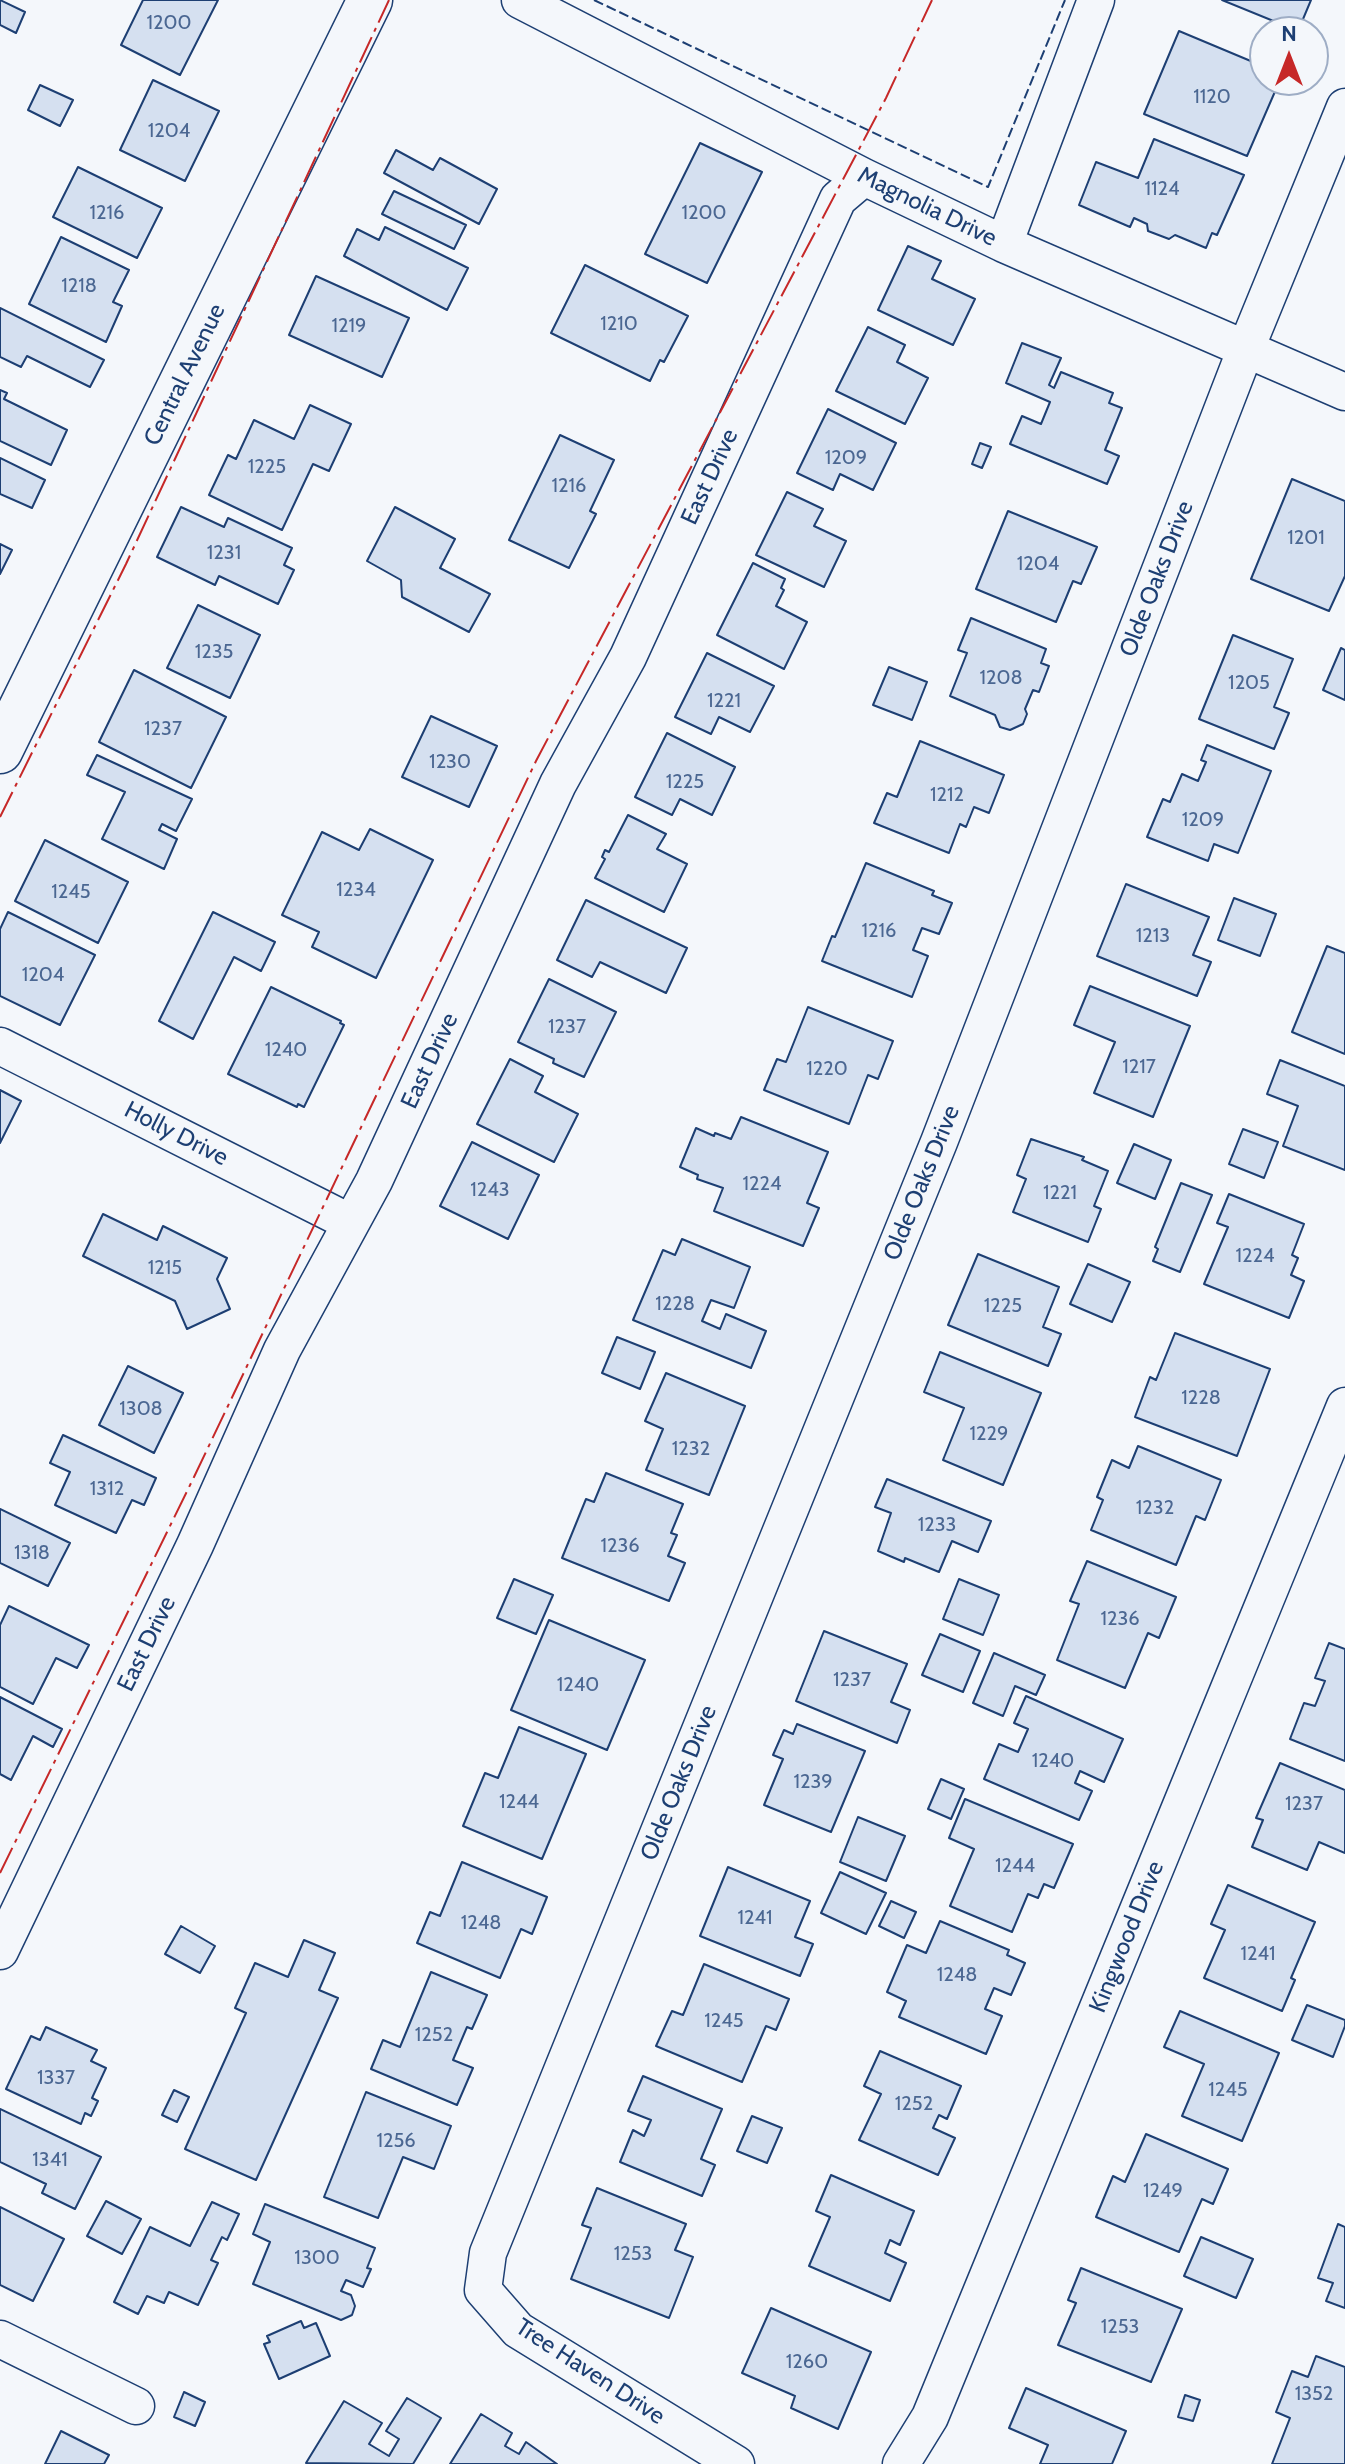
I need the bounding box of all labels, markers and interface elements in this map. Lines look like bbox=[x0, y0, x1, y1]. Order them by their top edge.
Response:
house number: 1200 bbox=[147, 11, 191, 35]
north arrow bbox=[1249, 16, 1329, 96]
text: N bbox=[1281, 20, 1297, 47]
house number: 1120 bbox=[1193, 85, 1231, 109]
house number: 1204 bbox=[148, 119, 190, 143]
street label: Magnolia Drive bbox=[853, 161, 1001, 253]
house number: 1124 bbox=[1144, 177, 1180, 201]
house number: 1216 bbox=[90, 201, 124, 225]
house number: 1200 bbox=[682, 201, 726, 225]
house number: 1218 bbox=[61, 274, 97, 298]
street label: Central Avenue bbox=[138, 299, 232, 451]
house number: 1210 bbox=[600, 312, 638, 336]
house number: 1219 bbox=[332, 314, 366, 338]
street label: East Drive bbox=[675, 425, 745, 529]
house number: 1209 bbox=[825, 446, 867, 470]
house number: 1225 bbox=[248, 455, 286, 479]
house number: 1216 bbox=[552, 474, 586, 498]
street label: Olde Oaks Drive bbox=[1114, 497, 1200, 661]
house number: 1201 bbox=[1287, 526, 1325, 550]
house number: 1231 bbox=[207, 541, 241, 565]
house number: 1204 bbox=[1017, 552, 1059, 576]
house number: 1235 bbox=[195, 640, 233, 664]
house number: 1208 bbox=[979, 666, 1023, 690]
house number: 1205 bbox=[1228, 671, 1270, 695]
house number: 1221 bbox=[707, 689, 741, 713]
house number: 1237 bbox=[144, 717, 182, 741]
house number: 1230 bbox=[429, 750, 471, 774]
house number: 1225 bbox=[666, 770, 704, 794]
house number: 1212 bbox=[930, 783, 964, 807]
house number: 1209 bbox=[1182, 808, 1224, 832]
house number: 1234 bbox=[336, 878, 376, 902]
house number: 1245 bbox=[51, 880, 91, 904]
house number: 1216 bbox=[862, 919, 896, 943]
house number: 1213 bbox=[1136, 924, 1170, 948]
house number: 1204 bbox=[22, 963, 64, 987]
street label: East Drive bbox=[395, 1009, 465, 1113]
house number: 1237 bbox=[548, 1015, 586, 1039]
house number: 1240 bbox=[265, 1038, 307, 1062]
house number: 1217 bbox=[1122, 1055, 1156, 1079]
house number: 1220 bbox=[806, 1057, 848, 1081]
street label: Holly Drive bbox=[119, 1096, 233, 1172]
street label: Olde Oaks Drive bbox=[878, 1101, 966, 1265]
house number: 1224 bbox=[742, 1172, 782, 1196]
house number: 1243 bbox=[470, 1178, 510, 1202]
house number: 1221 bbox=[1043, 1181, 1077, 1205]
house number: 1224 bbox=[1235, 1244, 1275, 1268]
house number: 1215 bbox=[148, 1256, 182, 1280]
house number: 1228 bbox=[655, 1292, 695, 1316]
house number: 1225 bbox=[984, 1294, 1022, 1318]
house number: 1228 bbox=[1181, 1386, 1221, 1410]
house number: 1308 bbox=[119, 1397, 163, 1421]
house number: 1229 bbox=[970, 1422, 1008, 1446]
house number: 1232 bbox=[672, 1437, 710, 1461]
house number: 1312 bbox=[90, 1477, 124, 1501]
house number: 1232 bbox=[1136, 1496, 1174, 1520]
house number: 1233 bbox=[918, 1513, 956, 1537]
house number: 1236 bbox=[600, 1534, 640, 1558]
house number: 1318 bbox=[14, 1541, 50, 1565]
street label: East Drive bbox=[112, 1592, 182, 1696]
house number: 1236 bbox=[1100, 1607, 1140, 1631]
house number: 1237 bbox=[833, 1668, 871, 1692]
house number: 1240 bbox=[557, 1673, 599, 1697]
street label: Olde Oaks Drive bbox=[635, 1701, 723, 1865]
house number: 1240 bbox=[1032, 1749, 1074, 1773]
house number: 1239 bbox=[793, 1770, 833, 1794]
house number: 1244 bbox=[499, 1790, 539, 1814]
house number: 1237 bbox=[1285, 1792, 1323, 1816]
house number: 1244 bbox=[995, 1854, 1035, 1878]
street label: Kingwood Drive bbox=[1084, 1857, 1170, 2017]
house number: 1241 bbox=[737, 1906, 773, 1930]
house number: 1248 bbox=[461, 1911, 501, 1935]
house number: 1241 bbox=[1240, 1942, 1276, 1966]
house number: 1248 bbox=[937, 1963, 977, 1987]
house number: 1245 bbox=[704, 2009, 744, 2033]
house number: 1252 bbox=[415, 2023, 453, 2047]
house number: 1337 bbox=[37, 2066, 75, 2090]
house number: 1245 bbox=[1208, 2078, 1248, 2102]
house number: 1252 bbox=[895, 2092, 933, 2116]
house number: 1256 bbox=[376, 2129, 416, 2153]
house number: 1341 bbox=[32, 2148, 68, 2172]
house number: 1249 bbox=[1143, 2179, 1183, 2203]
house number: 1253 bbox=[614, 2242, 652, 2266]
house number: 1300 bbox=[294, 2246, 340, 2270]
street label: Tree Haven Drive bbox=[510, 2313, 670, 2431]
house number: 1253 bbox=[1101, 2315, 1139, 2339]
house number: 1260 bbox=[786, 2350, 828, 2374]
house number: 1352 bbox=[1295, 2382, 1333, 2406]

